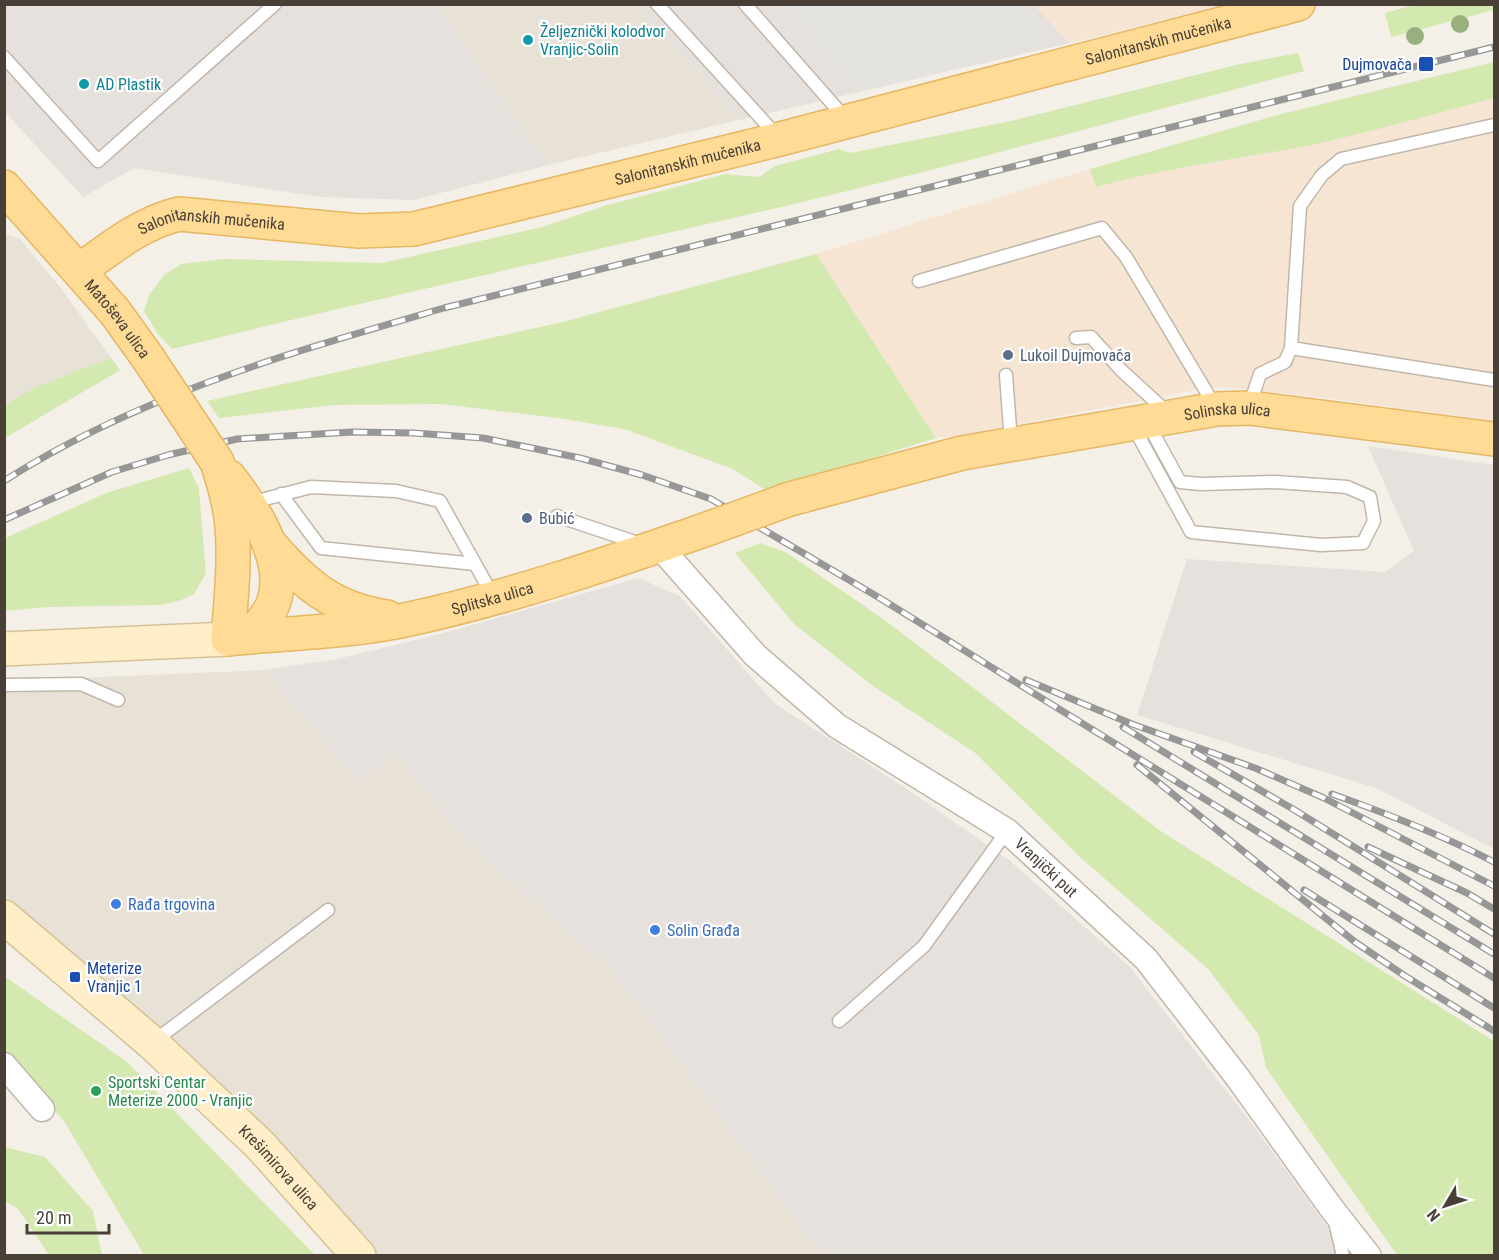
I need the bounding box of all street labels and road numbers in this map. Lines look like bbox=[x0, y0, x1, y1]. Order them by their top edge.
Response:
street label: Salonitanskih mučenika bbox=[1083, 13, 1233, 69]
street label: Salonitanskih mučenika bbox=[613, 135, 763, 189]
street label: Salonitanskih mučenika bbox=[135, 205, 286, 239]
street label: Matoševa ulica bbox=[80, 276, 154, 362]
street label: Solinska ulica bbox=[1182, 399, 1272, 425]
street label: Splitska ulica bbox=[449, 578, 536, 619]
street label: Vranjički put bbox=[1011, 834, 1081, 901]
street label: Krešimirova ulica bbox=[235, 1121, 322, 1214]

